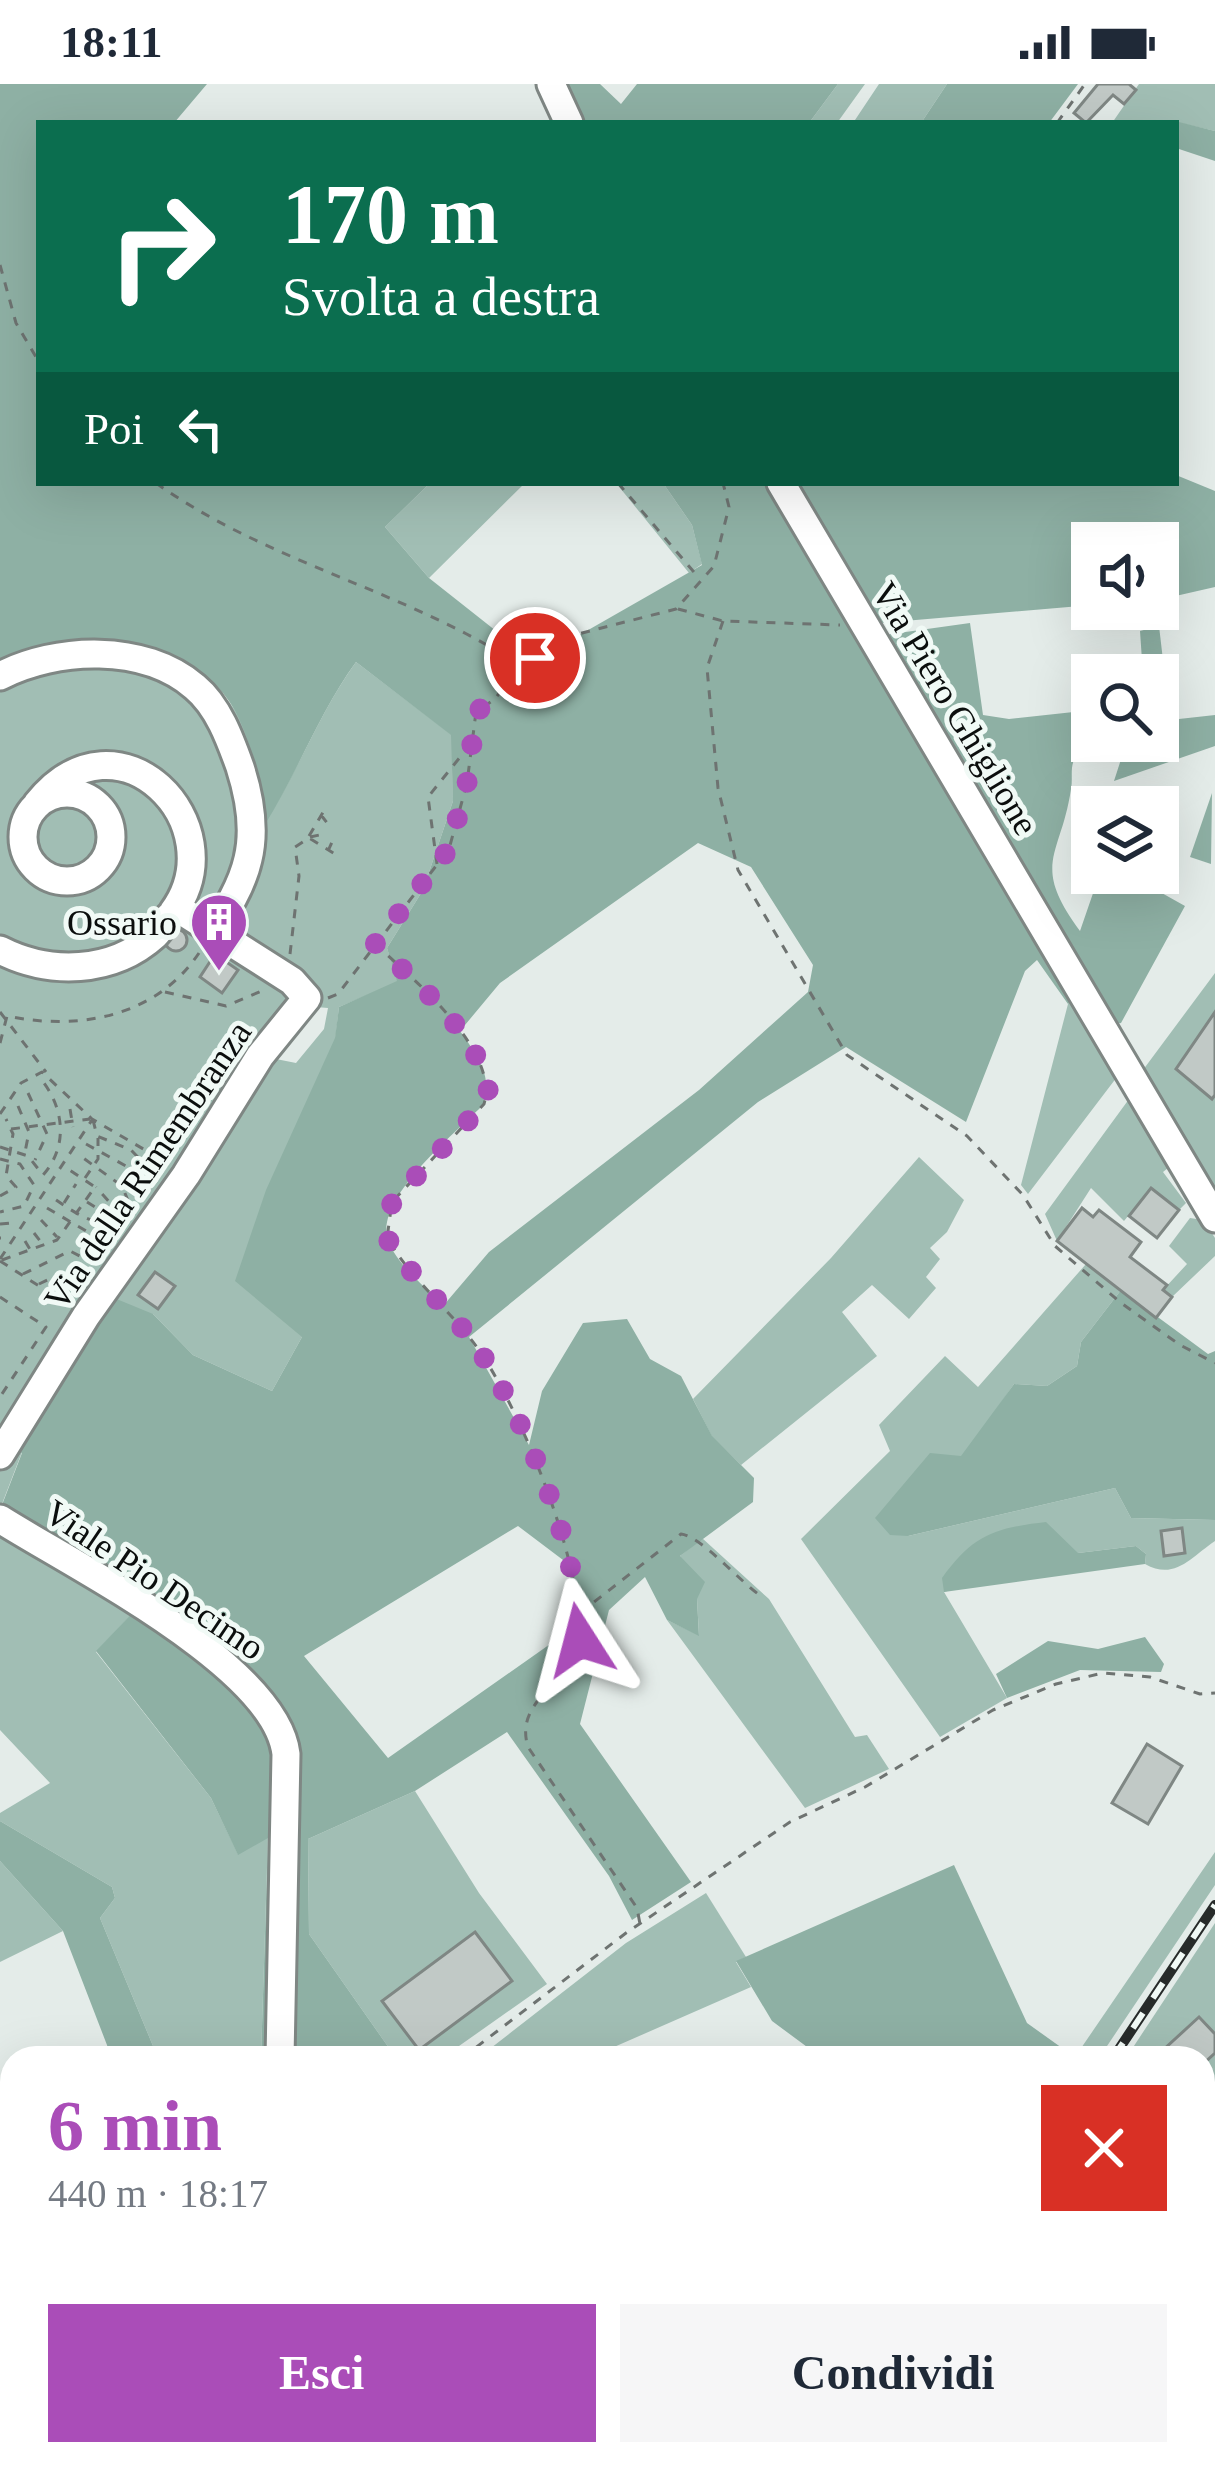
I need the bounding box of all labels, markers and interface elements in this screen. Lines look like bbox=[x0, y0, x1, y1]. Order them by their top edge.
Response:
text: 18:11 bbox=[60, 17, 163, 67]
icon: right bbox=[84, 168, 240, 324]
text: 170 m bbox=[282, 168, 499, 261]
text: Svolta a destra bbox=[282, 267, 600, 327]
icon: left bbox=[168, 396, 234, 462]
text: Poi bbox=[84, 404, 144, 454]
map controls bbox=[1071, 522, 1179, 894]
button: sound bbox=[1071, 522, 1179, 630]
street label: Via Piero Ghiglione bbox=[864, 575, 1046, 842]
pin bbox=[484, 607, 586, 709]
icon: arrive bbox=[502, 625, 568, 691]
button: search bbox=[1071, 654, 1179, 762]
button: layers bbox=[1071, 786, 1179, 894]
building icon: Ossario bbox=[188, 891, 250, 973]
place label: Ossario bbox=[67, 903, 177, 943]
street label: Via della Rimembranza bbox=[36, 1014, 259, 1318]
street label: Viale Pio Decimo bbox=[37, 1492, 272, 1668]
position arrow bbox=[517, 1577, 643, 1703]
button: close bbox=[1041, 2085, 1167, 2211]
text: 6 min bbox=[48, 2086, 222, 2166]
text: 440 m · 18:17 bbox=[48, 2172, 268, 2215]
button: Esci bbox=[48, 2304, 596, 2442]
button: Condividi bbox=[620, 2304, 1167, 2442]

